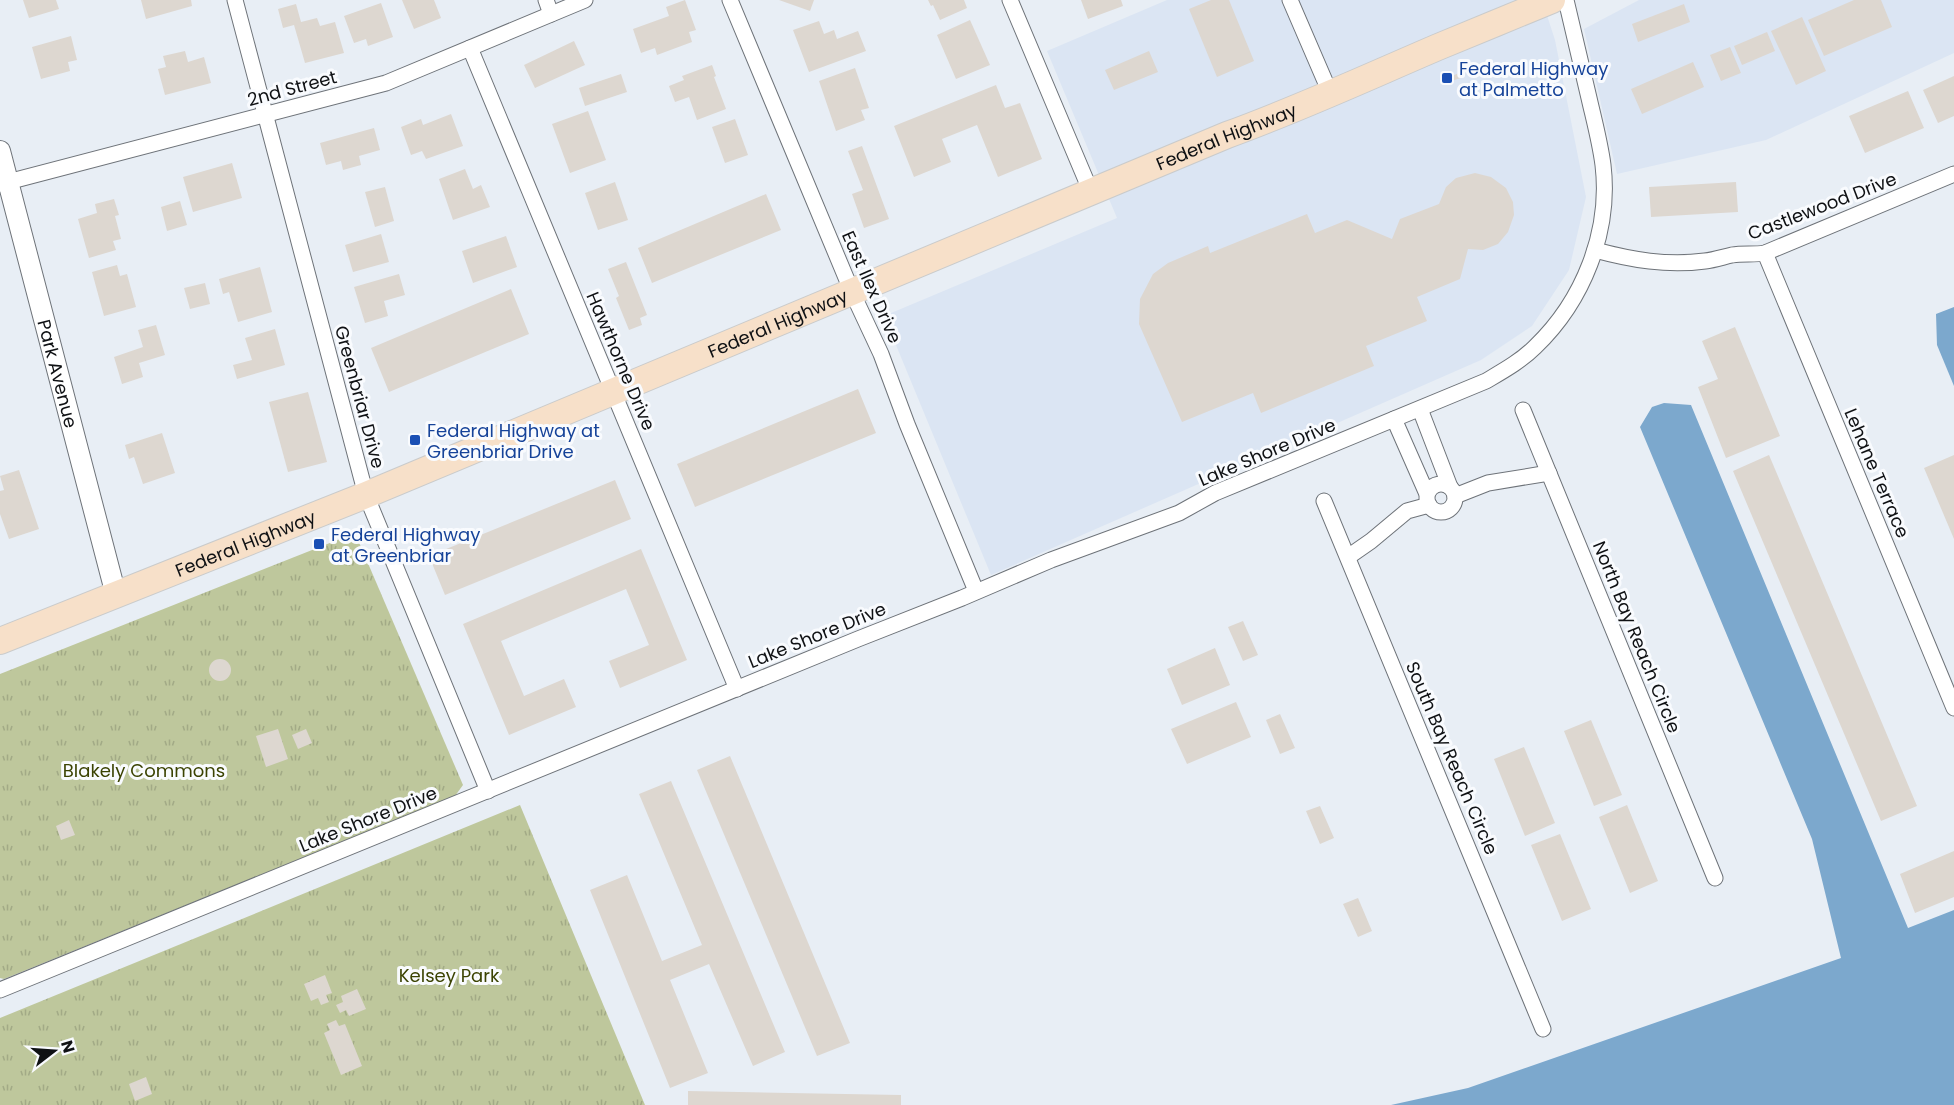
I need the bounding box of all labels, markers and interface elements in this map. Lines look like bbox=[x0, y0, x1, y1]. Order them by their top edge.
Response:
place label: Federal Highway at Palmetto bbox=[1459, 56, 1608, 102]
street label: 2nd Street bbox=[245, 64, 339, 112]
marker: Federal Highway at Palmetto bbox=[1440, 71, 1454, 85]
street label: Federal Highway bbox=[1152, 97, 1300, 176]
street label: Castlewood Drive bbox=[1744, 166, 1900, 246]
street label: East Ilex Drive bbox=[836, 227, 908, 347]
street label: Federal Highway bbox=[704, 283, 851, 363]
street label: Hawthorne Drive bbox=[581, 288, 661, 434]
street label: Park Avenue bbox=[32, 317, 84, 430]
street label: Greenbriar Drive bbox=[329, 323, 391, 471]
street label: Lehane Terrace bbox=[1838, 404, 1916, 542]
street label: Lake Shore Drive bbox=[1195, 412, 1339, 492]
place label: Federal Highway at Greenbriar Drive bbox=[427, 418, 600, 464]
marker: Federal Highway at Greenbriar Drive bbox=[408, 433, 422, 447]
street label: Federal Highway bbox=[171, 504, 319, 582]
place label: Federal Highway at Greenbriar bbox=[331, 522, 480, 568]
marker: Federal Highway at Greenbriar bbox=[312, 537, 326, 551]
street label: North Bay Reach Circle bbox=[1587, 537, 1687, 737]
street label: Lake Shore Drive bbox=[744, 596, 890, 674]
street label: South Bay Reach Circle bbox=[1400, 658, 1504, 858]
park label: Blakely Commons bbox=[63, 758, 225, 783]
street label: Lake Shore Drive bbox=[295, 780, 441, 858]
park label: Kelsey Park bbox=[399, 963, 500, 988]
north arrow bbox=[24, 1021, 84, 1081]
text: N bbox=[55, 1038, 81, 1056]

